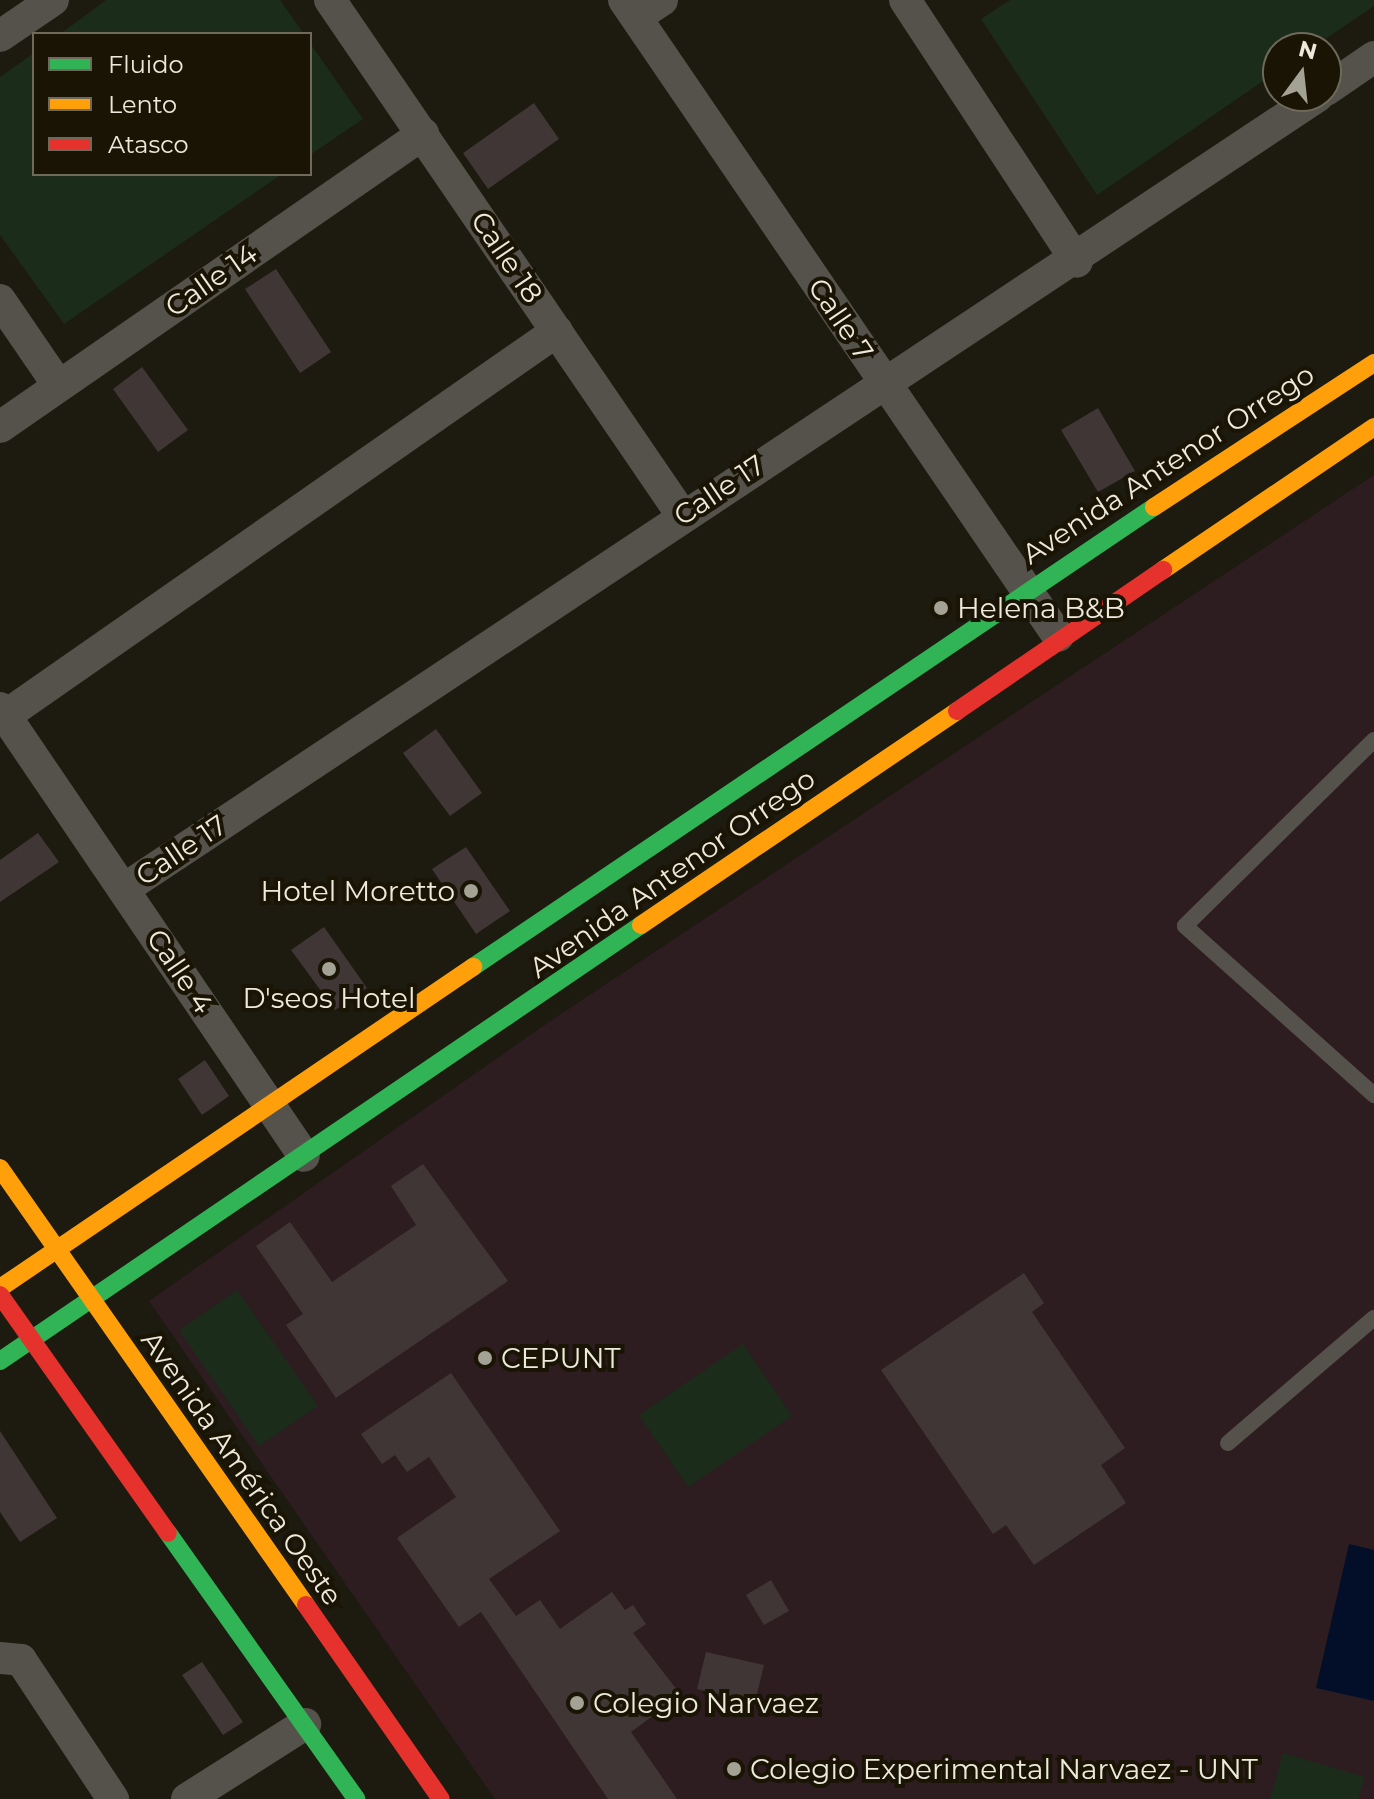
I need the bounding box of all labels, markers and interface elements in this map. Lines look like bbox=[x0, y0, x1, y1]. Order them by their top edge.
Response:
legend bbox=[32, 32, 312, 176]
north arrow bbox=[1262, 32, 1342, 112]
text: N bbox=[1296, 35, 1320, 66]
text: Fluido bbox=[108, 50, 184, 79]
text: Lento bbox=[108, 90, 177, 119]
text: Atasco bbox=[108, 130, 189, 159]
street label: Calle 18 bbox=[464, 205, 550, 309]
street label: Calle 14 bbox=[159, 236, 263, 324]
street label: Calle 7 bbox=[801, 271, 881, 367]
street label: Avenida Antenor Orrego bbox=[1016, 357, 1320, 571]
street label: Calle 17 bbox=[667, 448, 771, 532]
place label: Helena B&B bbox=[957, 591, 1125, 625]
marker: Helena B&B bbox=[932, 599, 950, 617]
street label: Avenida Antenor Orrego bbox=[523, 761, 821, 985]
street label: Calle 17 bbox=[129, 808, 233, 892]
place label: Hotel Moretto bbox=[261, 874, 455, 908]
marker: Hotel Moretto bbox=[462, 882, 480, 900]
street label: Calle 4 bbox=[140, 923, 220, 1019]
marker: D'seos Hotel bbox=[320, 960, 338, 978]
place label: D'seos Hotel bbox=[242, 981, 416, 1015]
street label: Avenida América Oeste bbox=[134, 1324, 350, 1612]
place label: CEPUNT bbox=[501, 1341, 621, 1375]
marker: CEPUNT bbox=[476, 1349, 494, 1367]
place label: Colegio Narvaez bbox=[593, 1686, 819, 1720]
marker: Colegio Narvaez bbox=[568, 1694, 586, 1712]
place label: Colegio Experimental Narvaez - UNT bbox=[750, 1752, 1258, 1786]
marker: Colegio Experimental Narvaez - UNT bbox=[725, 1760, 743, 1778]

